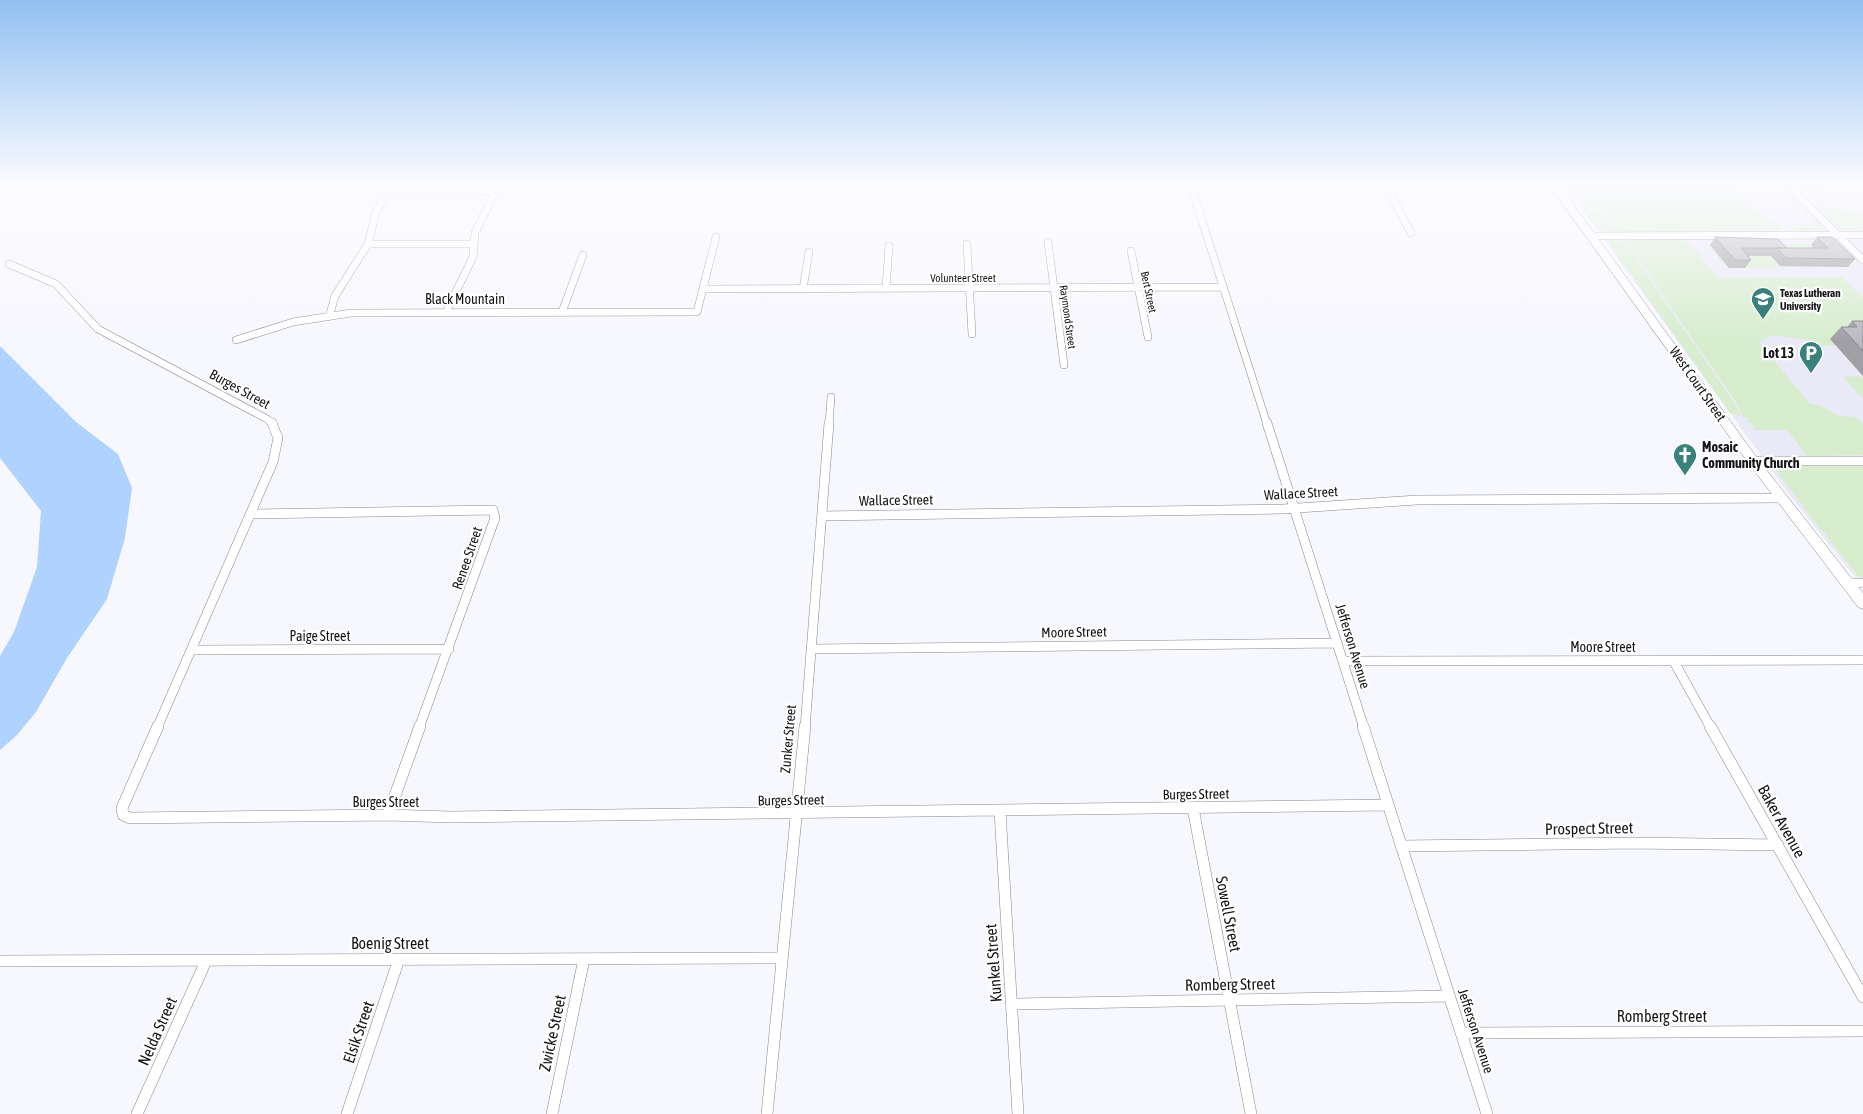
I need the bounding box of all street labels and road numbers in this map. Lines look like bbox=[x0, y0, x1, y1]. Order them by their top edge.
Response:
street label: Bert Street bbox=[1139, 270, 1159, 314]
street label: Volunteer Street bbox=[930, 272, 996, 284]
street label: Raymond Street bbox=[1058, 284, 1078, 350]
street label: Black Mountain bbox=[425, 291, 505, 307]
street label: West Court Street bbox=[1666, 344, 1730, 424]
street label: Burges Street bbox=[207, 366, 273, 412]
street label: Wallace Street bbox=[1263, 483, 1339, 503]
street label: Wallace Street bbox=[859, 491, 933, 509]
street label: Renee Street bbox=[449, 524, 485, 592]
street label: Jefferson Avenue bbox=[1332, 602, 1374, 690]
street label: Moore Street bbox=[1041, 623, 1107, 641]
street label: Paige Street bbox=[289, 628, 351, 644]
street label: Moore Street bbox=[1570, 639, 1636, 655]
street label: Zunker Street bbox=[777, 704, 799, 774]
street label: Baker Avenue bbox=[1755, 782, 1809, 860]
street label: Burges Street bbox=[1162, 785, 1230, 803]
street label: Burges Street bbox=[757, 791, 825, 809]
street label: Burges Street bbox=[353, 794, 419, 810]
street label: Prospect Street bbox=[1545, 818, 1634, 839]
street label: Sowell Street bbox=[1213, 875, 1245, 954]
street label: Kunkel Street bbox=[981, 923, 1005, 1003]
street label: Boenig Street bbox=[351, 934, 429, 953]
street label: Romberg Street bbox=[1185, 974, 1276, 995]
street label: Jefferson Avenue bbox=[1455, 987, 1497, 1075]
street label: Zwicke Street bbox=[535, 993, 569, 1073]
street label: Nelda Street bbox=[134, 994, 180, 1068]
street label: Elsik Street bbox=[339, 998, 377, 1066]
street label: Romberg Street bbox=[1617, 1007, 1708, 1026]

